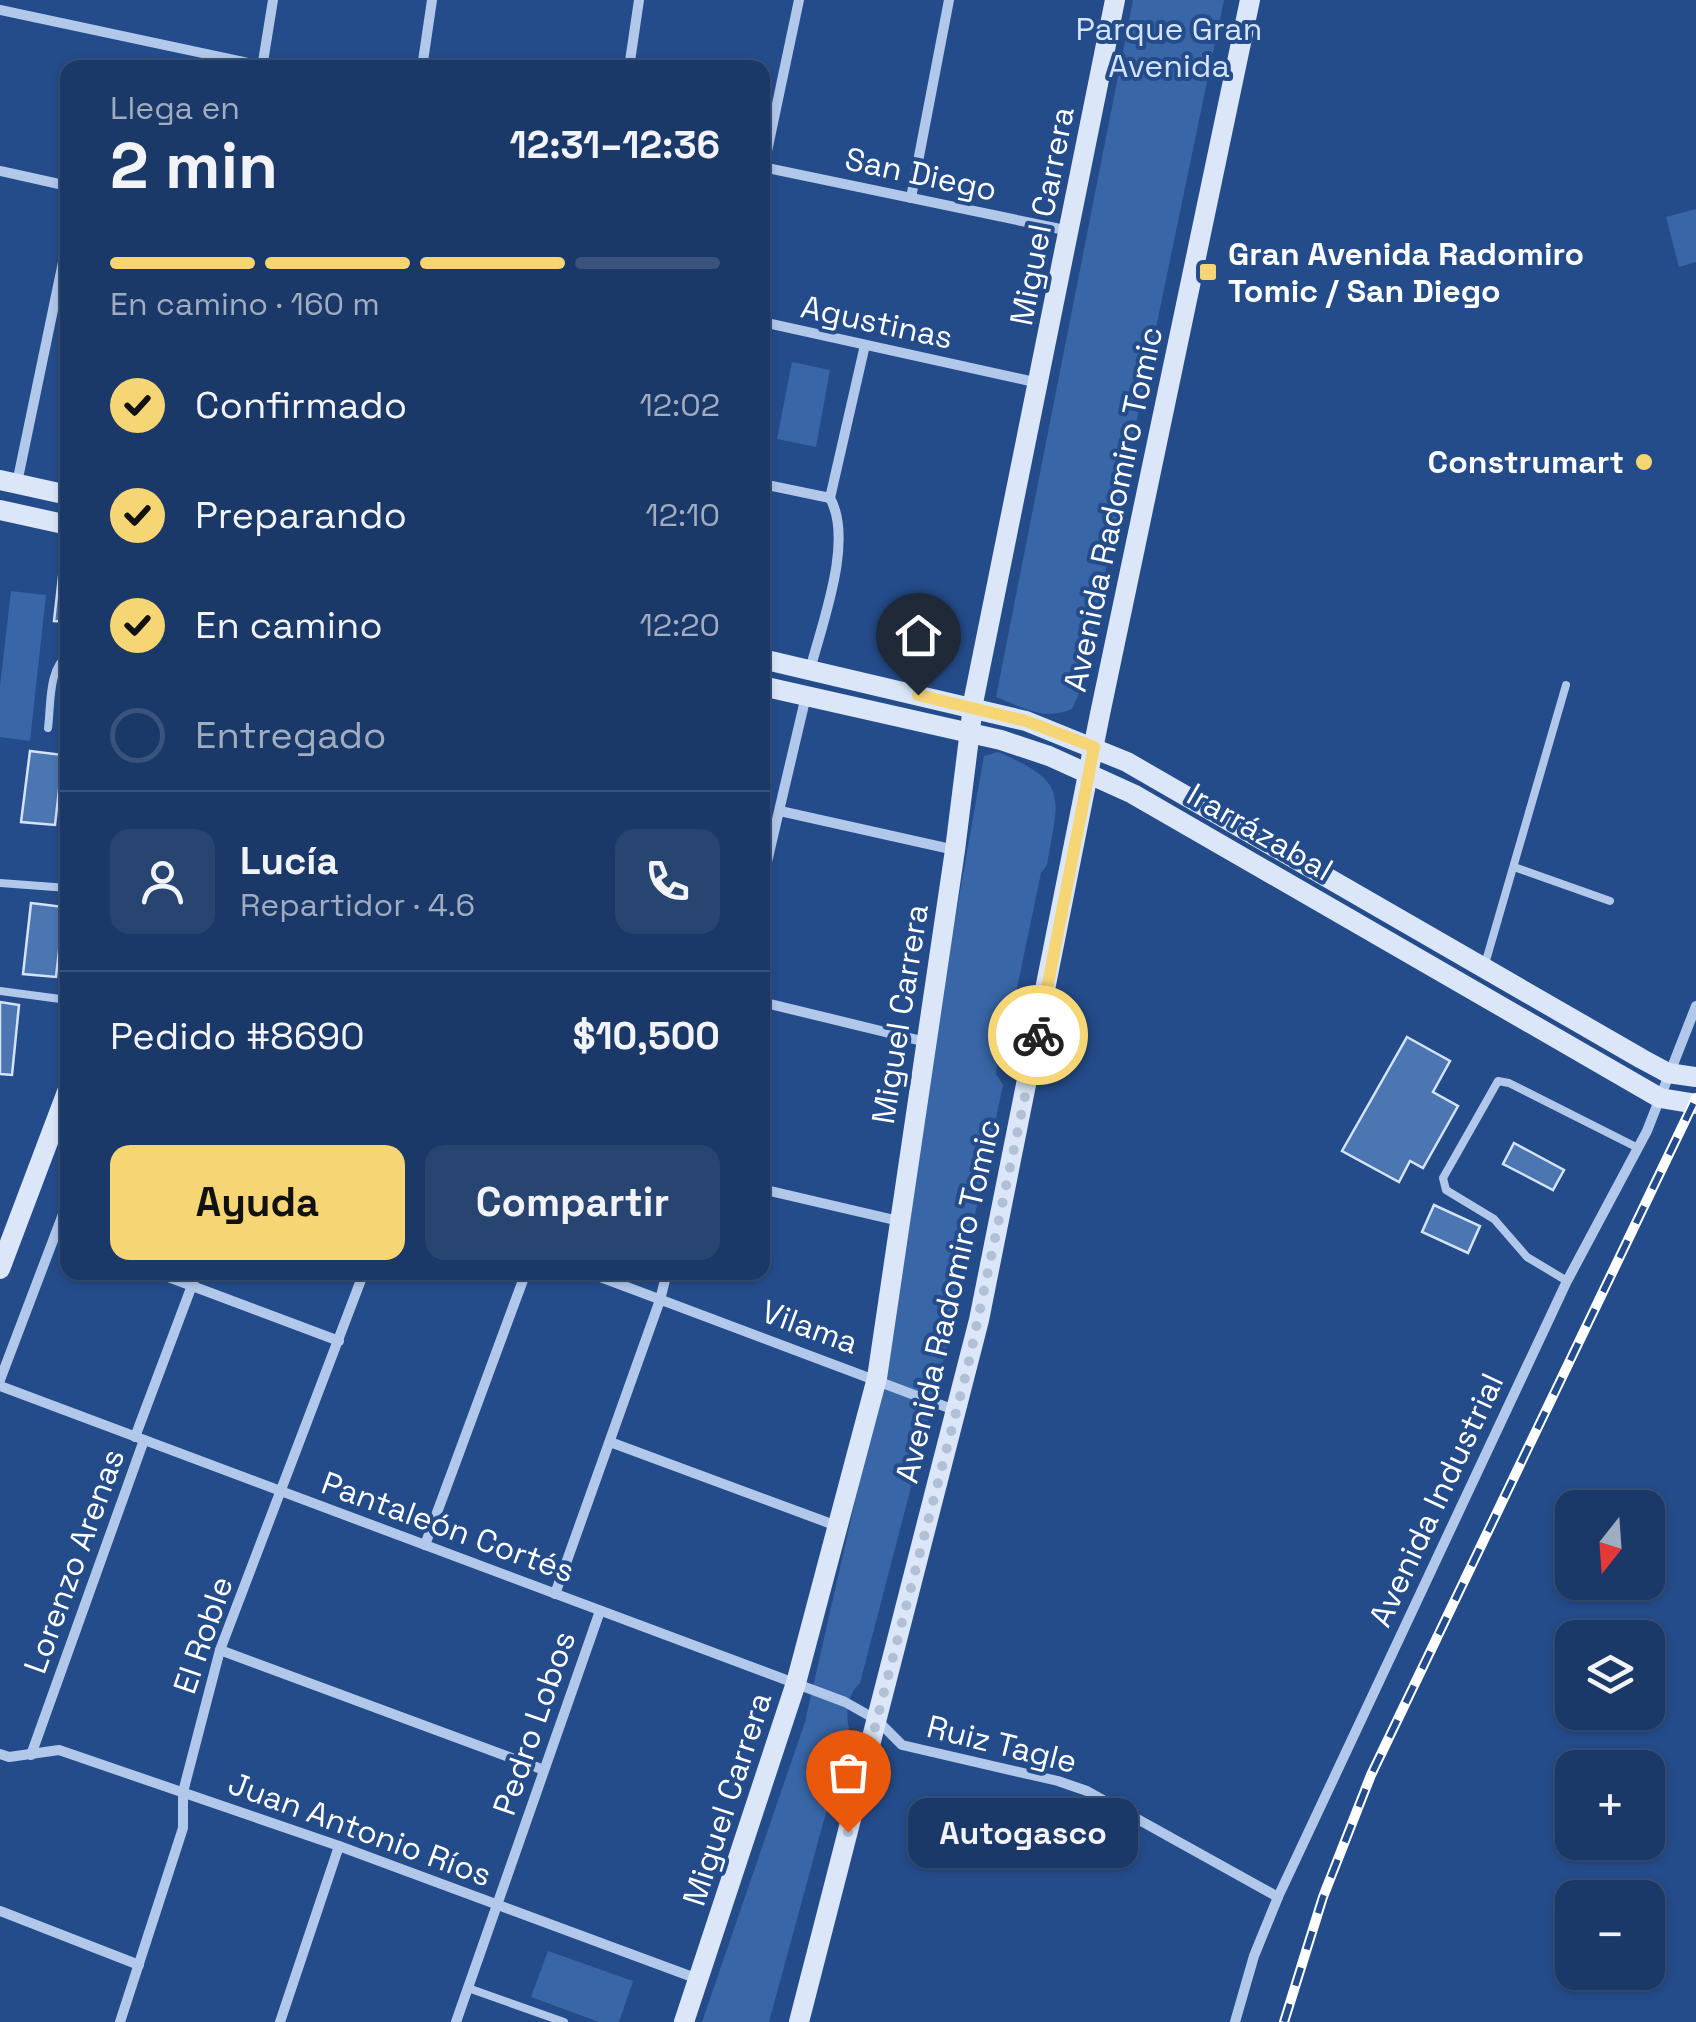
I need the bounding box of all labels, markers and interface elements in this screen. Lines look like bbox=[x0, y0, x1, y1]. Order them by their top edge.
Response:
park label: Parque Gran Avenida bbox=[1076, 9, 1262, 86]
text: Llega en bbox=[110, 88, 240, 128]
street label: Miguel Carrera bbox=[1001, 103, 1083, 329]
text: 12:31–12:36 bbox=[509, 121, 720, 169]
text: 2 min bbox=[110, 124, 278, 207]
street label: San Diego bbox=[841, 138, 1001, 210]
place label: Gran Avenida Radomiro Tomic / San Diego bbox=[1228, 234, 1584, 311]
marker: Gran Avenida Radomiro Tomic / San Diego bbox=[1197, 261, 1219, 283]
text: En camino · 160 m bbox=[110, 284, 380, 324]
street label: Agustinas bbox=[797, 286, 957, 358]
street label: Avenida Radomiro Tomic bbox=[1055, 323, 1171, 695]
icon: check bbox=[110, 378, 165, 433]
text: Confirmado bbox=[195, 381, 407, 429]
text: 12:02 bbox=[639, 385, 720, 425]
place label: Construmart bbox=[1428, 442, 1624, 482]
marker: Construmart bbox=[1633, 451, 1655, 473]
icon: check bbox=[110, 488, 165, 543]
text: Preparando bbox=[195, 491, 407, 539]
text: 12:10 bbox=[645, 495, 720, 535]
pin bbox=[876, 593, 961, 696]
icon: check bbox=[110, 598, 165, 653]
text: En camino bbox=[195, 601, 383, 649]
text: 12:20 bbox=[639, 605, 720, 645]
icon: home bbox=[891, 608, 946, 663]
text: Entregado bbox=[195, 711, 386, 759]
street label: Irarrázabal bbox=[1180, 774, 1340, 890]
button: person bbox=[110, 829, 215, 934]
button: phone bbox=[615, 829, 720, 934]
text: Lucía bbox=[240, 837, 338, 885]
text: Repartidor · 4.6 bbox=[240, 885, 475, 925]
street label: Miguel Carrera bbox=[863, 901, 937, 1127]
courier bbox=[988, 985, 1088, 1085]
icon: bike bbox=[1011, 1008, 1066, 1063]
text: Pedido #8690 bbox=[110, 1012, 365, 1060]
text: $10,500 bbox=[572, 1012, 720, 1060]
street label: Avenida Radomiro Tomic bbox=[887, 1115, 1009, 1487]
button: Ayuda bbox=[110, 1145, 405, 1260]
button: Compartir bbox=[425, 1145, 720, 1260]
street label: Vilama bbox=[756, 1291, 864, 1363]
street label: Avenida Industrial bbox=[1360, 1367, 1512, 1633]
street label: Lorenzo Arenas bbox=[15, 1443, 133, 1679]
street label: Pantaleón Cortés bbox=[316, 1463, 580, 1591]
north arrow bbox=[1555, 1490, 1665, 1600]
map controls bbox=[1555, 1490, 1665, 1990]
street label: El Roble bbox=[164, 1571, 242, 1699]
button: layers bbox=[1555, 1620, 1665, 1730]
street label: Pedro Lobos bbox=[484, 1626, 584, 1820]
street label: Miguel Carrera bbox=[674, 1687, 780, 1911]
street label: Ruiz Tagle bbox=[923, 1706, 1081, 1782]
pin bbox=[806, 1730, 891, 1833]
icon: bag bbox=[821, 1745, 876, 1800]
button: + bbox=[1555, 1750, 1665, 1860]
street label: Juan Antonio Ríos bbox=[223, 1763, 497, 1895]
callout: Autogasco bbox=[908, 1797, 1138, 1867]
text: Autogasco bbox=[939, 1813, 1107, 1853]
button: − bbox=[1555, 1880, 1665, 1990]

